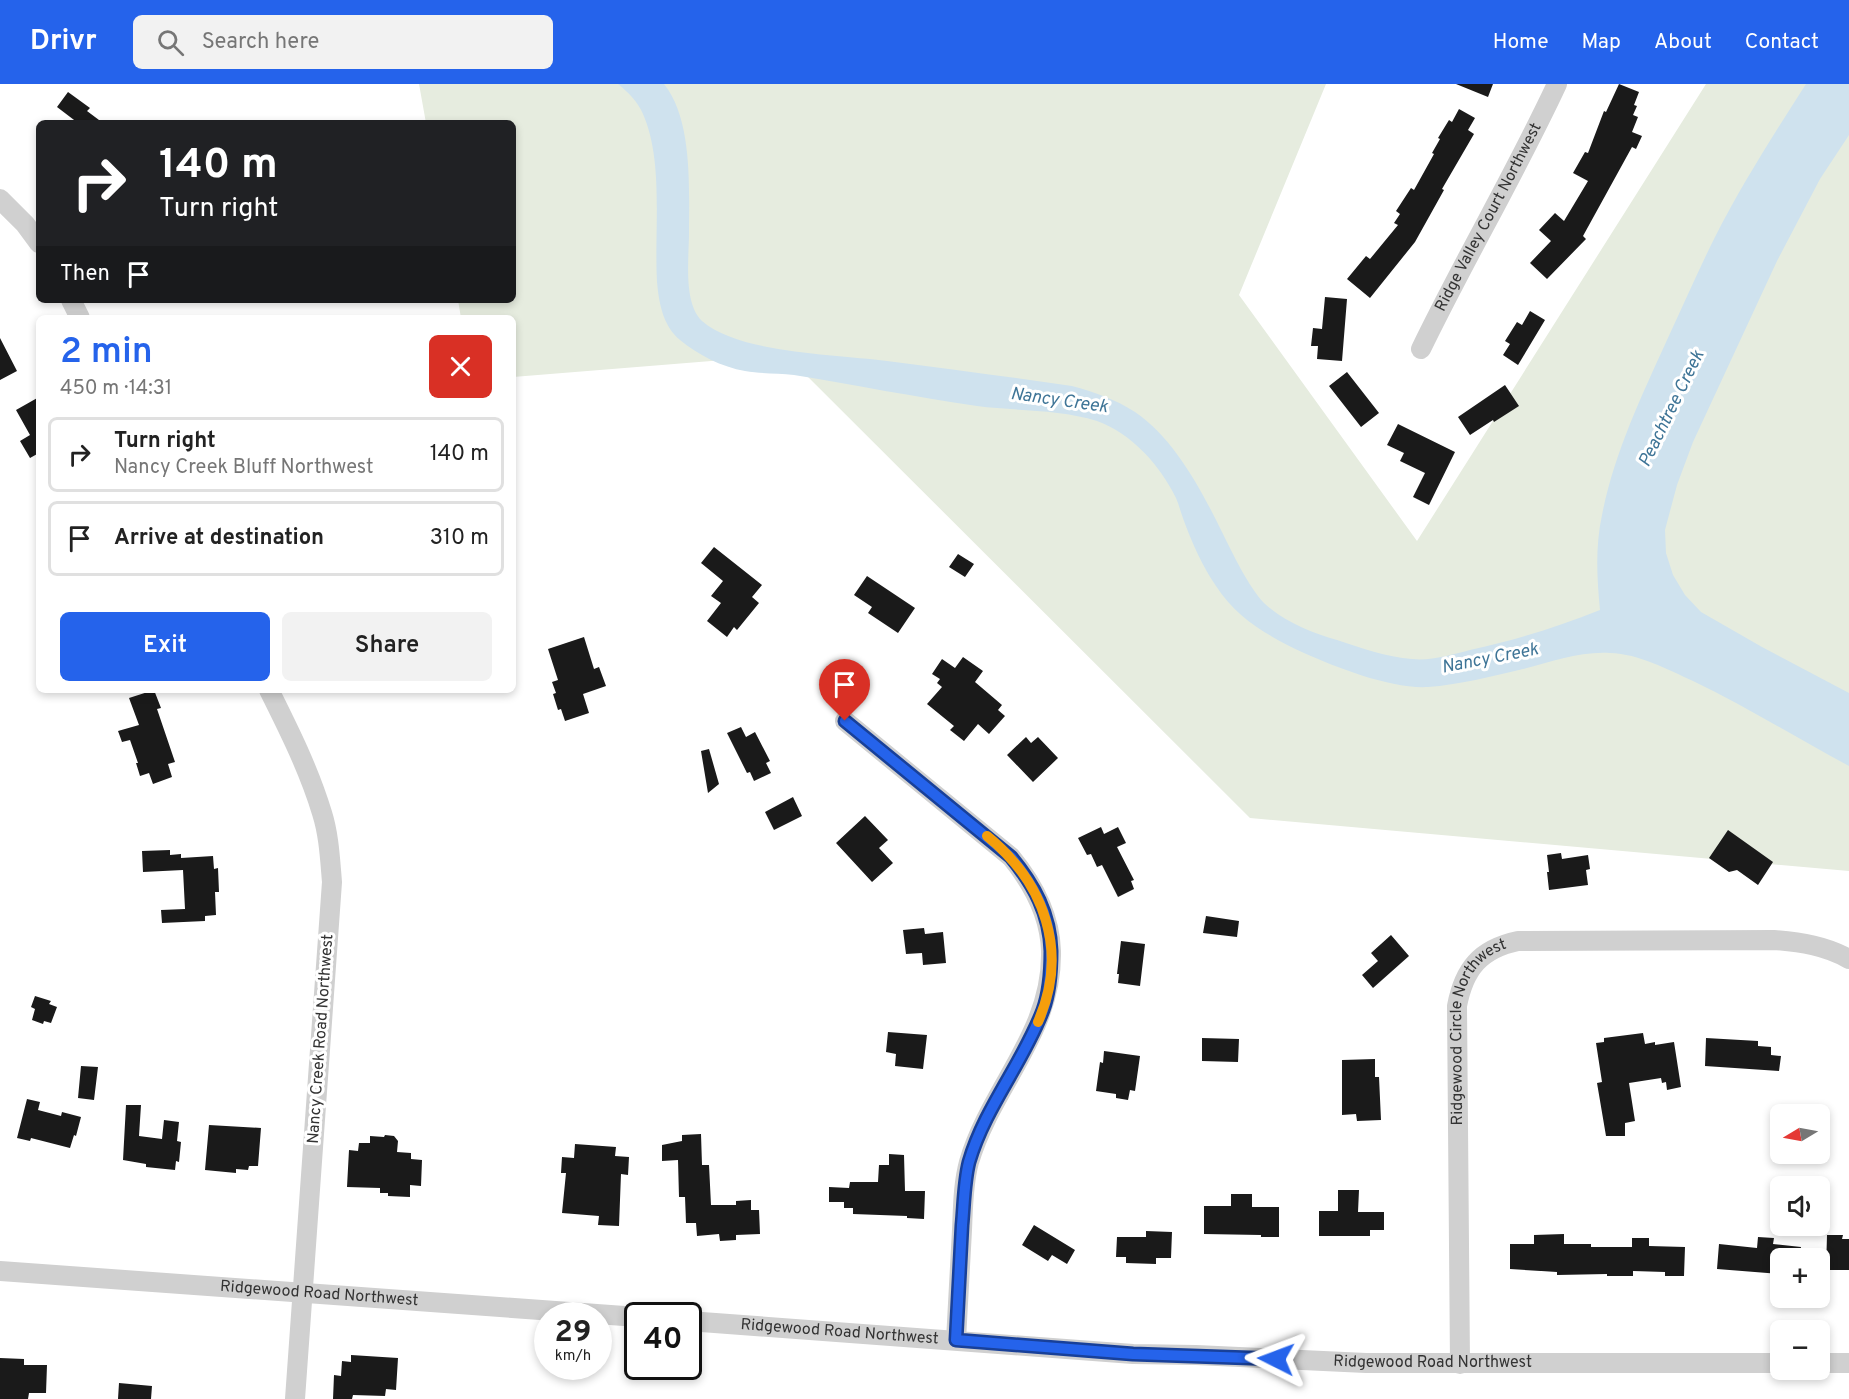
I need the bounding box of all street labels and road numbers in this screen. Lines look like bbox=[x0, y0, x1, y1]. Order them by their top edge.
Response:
street label: Ridge Valley Court Northwest bbox=[1431, 120, 1546, 315]
street label: Nancy Creek Road Northwest bbox=[304, 933, 338, 1145]
street label: Ridgewood Circle Northwest bbox=[1447, 935, 1509, 1126]
street label: Ridgewood Road Northwest bbox=[219, 1277, 419, 1311]
street label: Ridgewood Road Northwest bbox=[740, 1315, 939, 1350]
street label: Ridgewood Road Northwest bbox=[1333, 1351, 1532, 1373]

